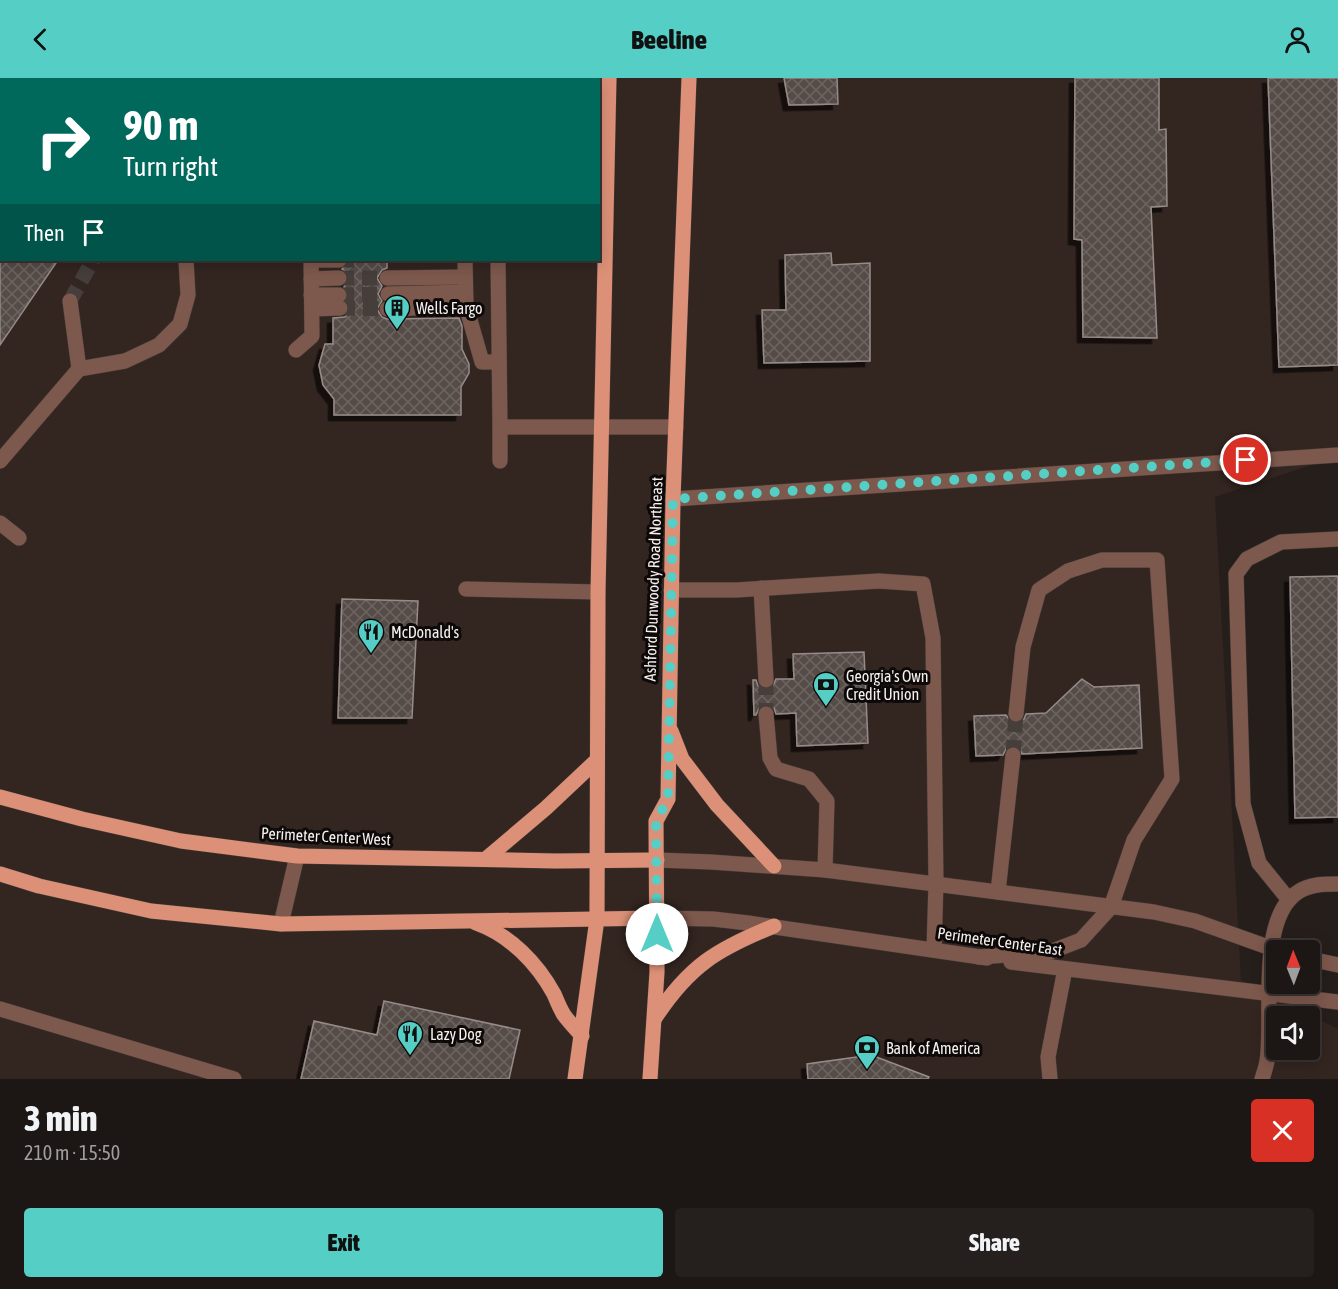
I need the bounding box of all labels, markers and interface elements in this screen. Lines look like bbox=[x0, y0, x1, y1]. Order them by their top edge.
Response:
icon: back bbox=[24, 23, 57, 56]
icon: person bbox=[1281, 23, 1314, 56]
text: Beeline bbox=[631, 24, 707, 55]
text: 90 m bbox=[123, 101, 198, 149]
icon: right bbox=[24, 102, 102, 180]
text: Turn right bbox=[123, 151, 218, 182]
icon: arrive bbox=[77, 216, 110, 249]
text: Then bbox=[24, 220, 65, 246]
building icon: Wells Fargo bbox=[382, 293, 412, 331]
place label: Wells Fargo bbox=[416, 299, 483, 318]
pin bbox=[1220, 434, 1271, 485]
icon: arrive bbox=[1229, 443, 1262, 476]
street label: Ashford Dunwoody Road Northeast bbox=[640, 476, 667, 682]
restaurant icon: McDonald's bbox=[356, 617, 386, 655]
place label: McDonald's bbox=[391, 623, 460, 641]
place label: Georgia's Own Credit Union bbox=[846, 667, 929, 703]
bank icon: Georgia's Own Credit Union bbox=[811, 670, 841, 708]
street label: Perimeter Center West bbox=[260, 824, 392, 848]
position arrow bbox=[625, 902, 689, 966]
street label: Perimeter Center East bbox=[936, 923, 1064, 959]
north arrow bbox=[1266, 940, 1320, 994]
map controls bbox=[1266, 940, 1320, 1060]
button: sound bbox=[1266, 1006, 1320, 1060]
restaurant icon: Lazy Dog bbox=[395, 1019, 425, 1057]
place label: Lazy Dog bbox=[430, 1025, 482, 1044]
bank icon: Bank of America bbox=[852, 1033, 882, 1071]
place label: Bank of America bbox=[886, 1039, 981, 1057]
text: 3 min bbox=[24, 1097, 98, 1139]
button: close bbox=[1251, 1099, 1314, 1162]
text: 210 m · 15:50 bbox=[24, 1141, 120, 1164]
button: Exit bbox=[24, 1208, 663, 1277]
button: Share bbox=[675, 1208, 1314, 1277]

